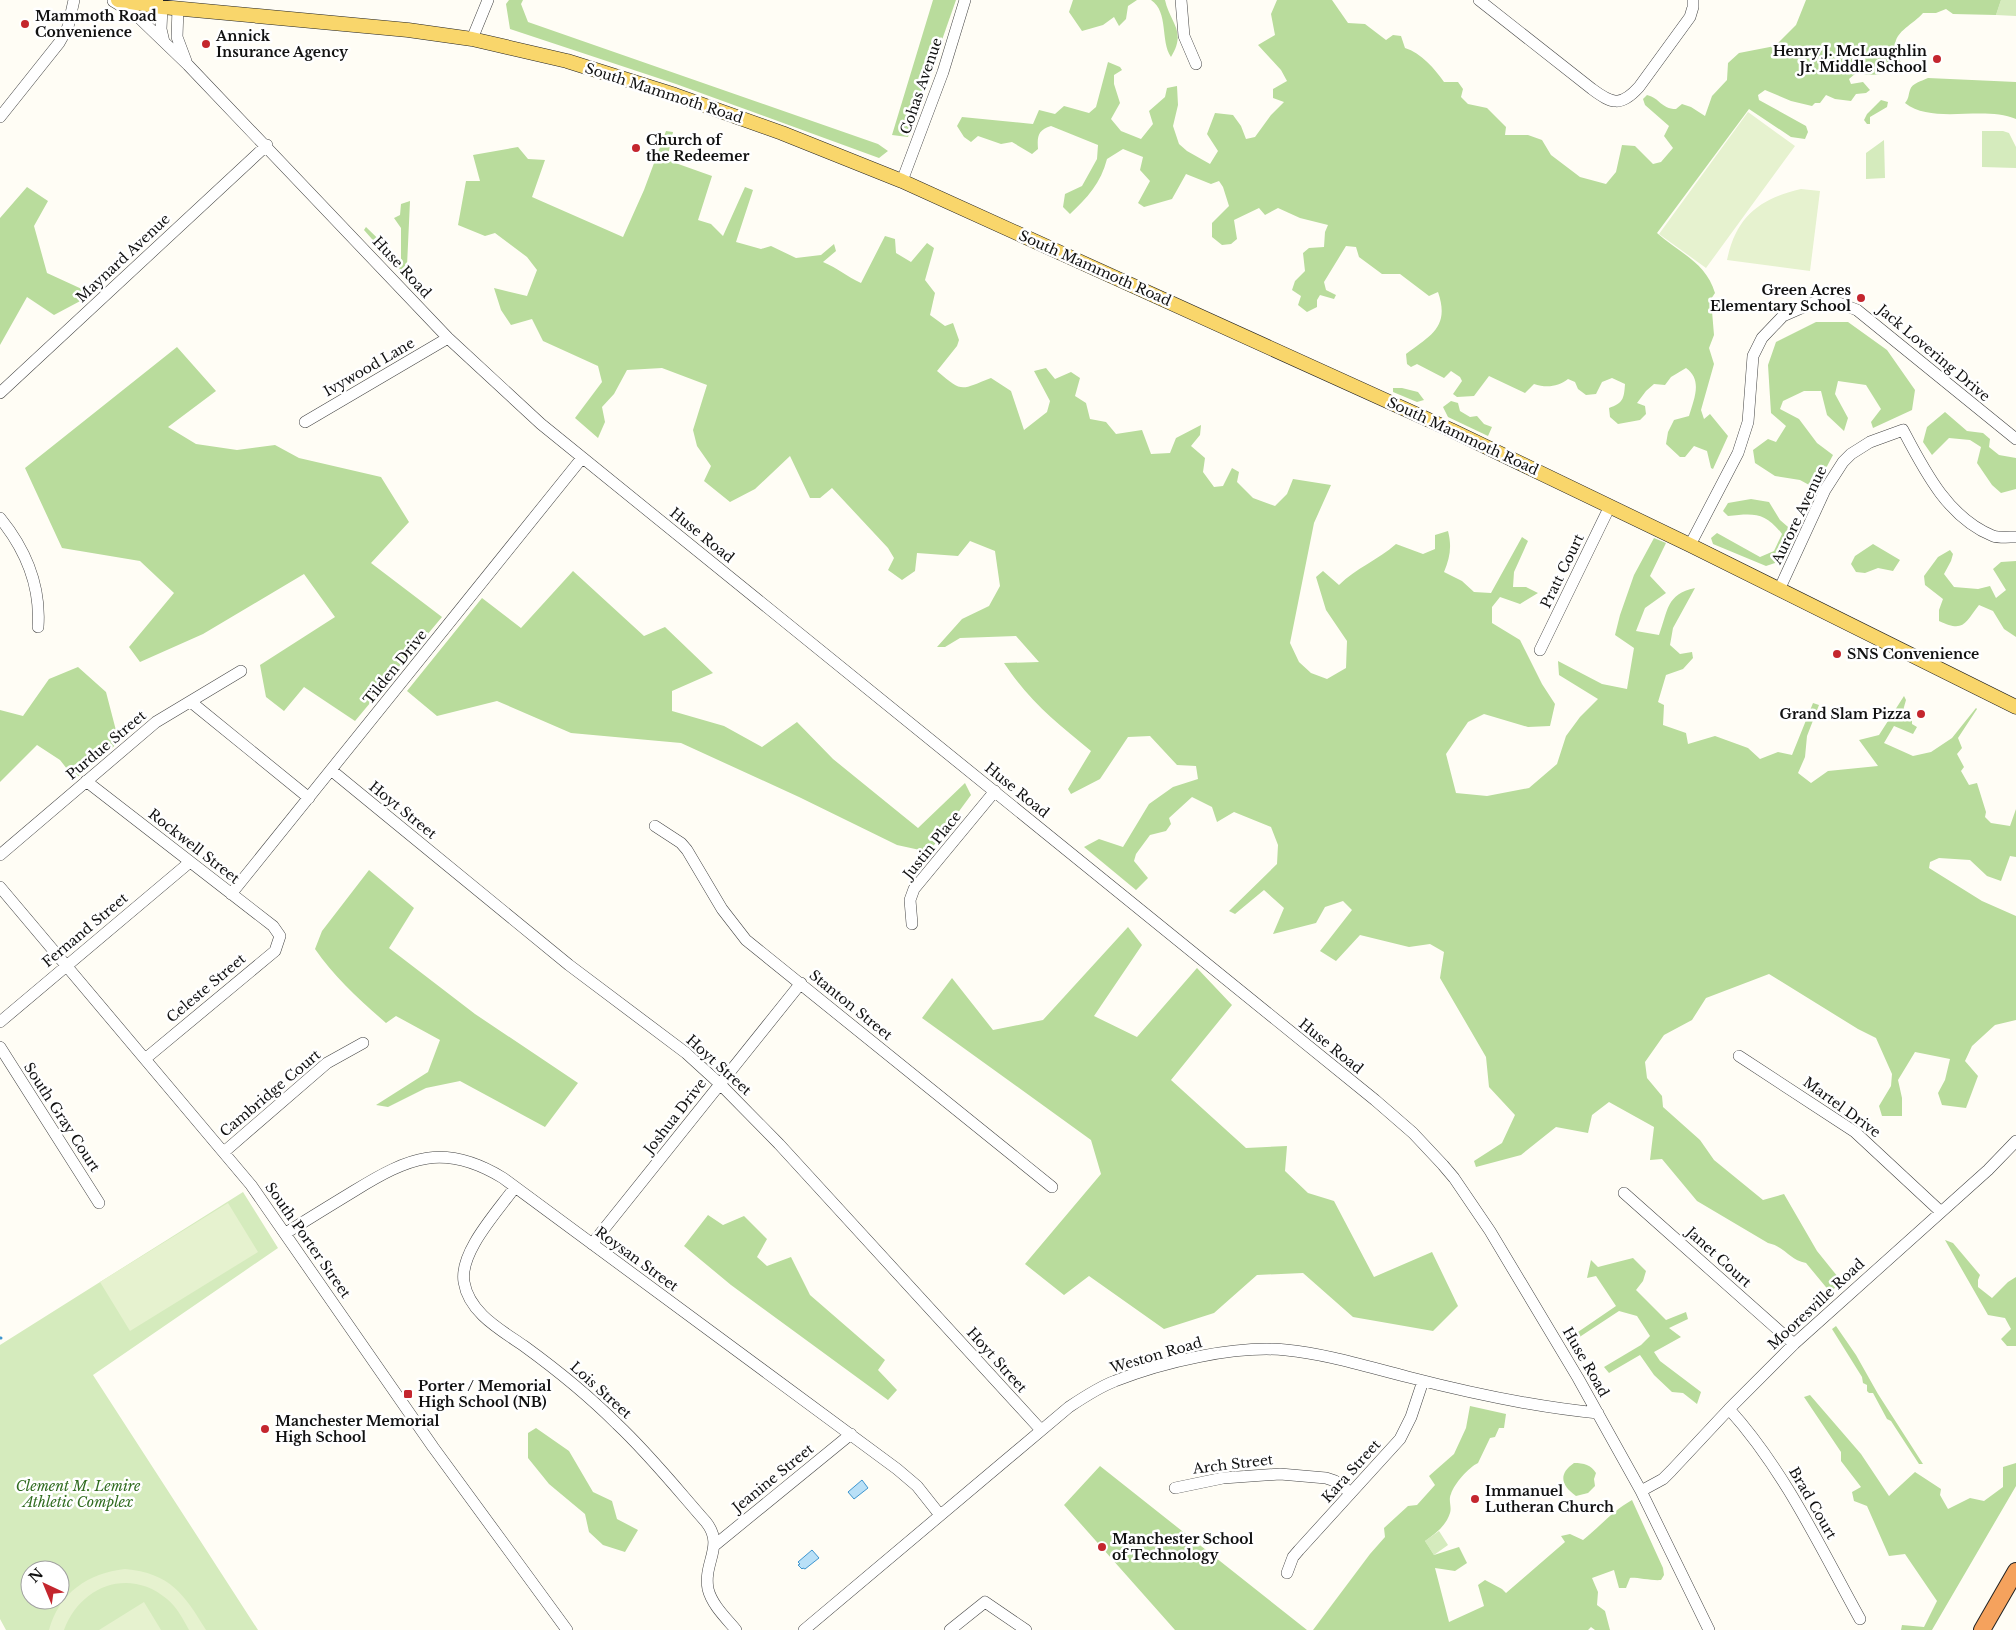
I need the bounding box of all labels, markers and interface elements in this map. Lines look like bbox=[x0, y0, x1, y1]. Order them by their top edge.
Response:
place label: Mammoth Road Convenience bbox=[35, 7, 157, 41]
marker: Mammoth Road Convenience bbox=[19, 18, 31, 30]
place label: Annick Insurance Agency bbox=[215, 27, 349, 61]
street label: Cohas Avenue bbox=[896, 35, 946, 137]
marker: Annick Insurance Agency bbox=[200, 38, 212, 50]
place label: Henry J. McLaughlin Jr. Middle School bbox=[1773, 42, 1927, 76]
marker: Henry J. McLaughlin Jr. Middle School bbox=[1931, 53, 1943, 65]
street label: South Mammoth Road bbox=[583, 59, 746, 127]
place label: Church of the Redeemer bbox=[646, 131, 750, 165]
marker: Church of the Redeemer bbox=[630, 142, 642, 154]
street label: Maynard Avenue bbox=[72, 210, 174, 306]
street label: South Mammoth Road bbox=[1016, 226, 1174, 310]
street label: Huse Road bbox=[369, 232, 435, 302]
place label: Green Acres Elementary School bbox=[1710, 281, 1851, 315]
marker: Green Acres Elementary School bbox=[1855, 292, 1867, 304]
street label: Jack Lovering Drive bbox=[1873, 299, 1994, 405]
street label: Ivywood Lane bbox=[320, 334, 418, 400]
street label: South Mammoth Road bbox=[1384, 393, 1542, 479]
street label: Aurore Avenue bbox=[1767, 463, 1831, 568]
street label: Huse Road bbox=[666, 504, 738, 567]
street label: Pratt Court bbox=[1536, 530, 1588, 611]
street label: Tilden Drive bbox=[359, 626, 431, 708]
place label: SNS Convenience bbox=[1847, 645, 1979, 663]
marker: SNS Convenience bbox=[1831, 648, 1843, 660]
place label: Grand Slam Pizza bbox=[1780, 705, 1911, 723]
street label: Purdue Street bbox=[62, 706, 150, 784]
marker: Grand Slam Pizza bbox=[1915, 708, 1927, 720]
street label: Huse Road bbox=[981, 759, 1053, 822]
street label: Hoyt Street bbox=[366, 777, 441, 843]
street label: Rockwell Street bbox=[145, 805, 244, 888]
street label: Justin Place bbox=[898, 807, 965, 884]
street label: Fernand Street bbox=[39, 889, 132, 971]
street label: Celeste Street bbox=[163, 949, 250, 1026]
street label: Stanton Street bbox=[806, 966, 897, 1044]
street label: Huse Road bbox=[1295, 1015, 1367, 1078]
street label: Hoyt Street bbox=[683, 1031, 756, 1100]
street label: Cambridge Court bbox=[216, 1045, 325, 1140]
street label: South Gray Court bbox=[20, 1059, 105, 1176]
street label: Martel Drive bbox=[1800, 1073, 1884, 1141]
street label: Joshua Drive bbox=[639, 1074, 710, 1159]
street label: South Porter Street bbox=[261, 1179, 355, 1302]
street label: Janet Court bbox=[1681, 1222, 1756, 1291]
street label: Roysan Street bbox=[592, 1223, 683, 1296]
street label: Mooresville Road bbox=[1764, 1254, 1868, 1353]
street label: Hoyt Street bbox=[963, 1324, 1032, 1397]
street label: Huse Road bbox=[1559, 1324, 1613, 1401]
street label: Weston Road bbox=[1107, 1333, 1205, 1377]
street label: Lois Street bbox=[567, 1358, 636, 1423]
place label: Porter / Memorial High School (NB) bbox=[418, 1377, 551, 1411]
marker: Porter / Memorial High School (NB) bbox=[402, 1388, 414, 1400]
place label: Manchester Memorial High School bbox=[275, 1412, 440, 1446]
marker: Manchester Memorial High School bbox=[259, 1423, 271, 1435]
street label: Kara Street bbox=[1318, 1435, 1385, 1506]
street label: Jeanine Street bbox=[727, 1439, 818, 1517]
street label: Arch Street bbox=[1191, 1450, 1275, 1478]
street label: Brad Court bbox=[1785, 1464, 1841, 1543]
park label: Clement M. Lemire Athletic Complex bbox=[16, 1477, 141, 1511]
place label: Immanuel Lutheran Church bbox=[1485, 1482, 1614, 1516]
marker: Immanuel Lutheran Church bbox=[1469, 1493, 1481, 1505]
place label: Manchester School of Technology bbox=[1112, 1530, 1253, 1564]
marker: Manchester School of Technology bbox=[1096, 1541, 1108, 1553]
north arrow bbox=[20, 1560, 70, 1610]
text: N bbox=[25, 1565, 47, 1587]

